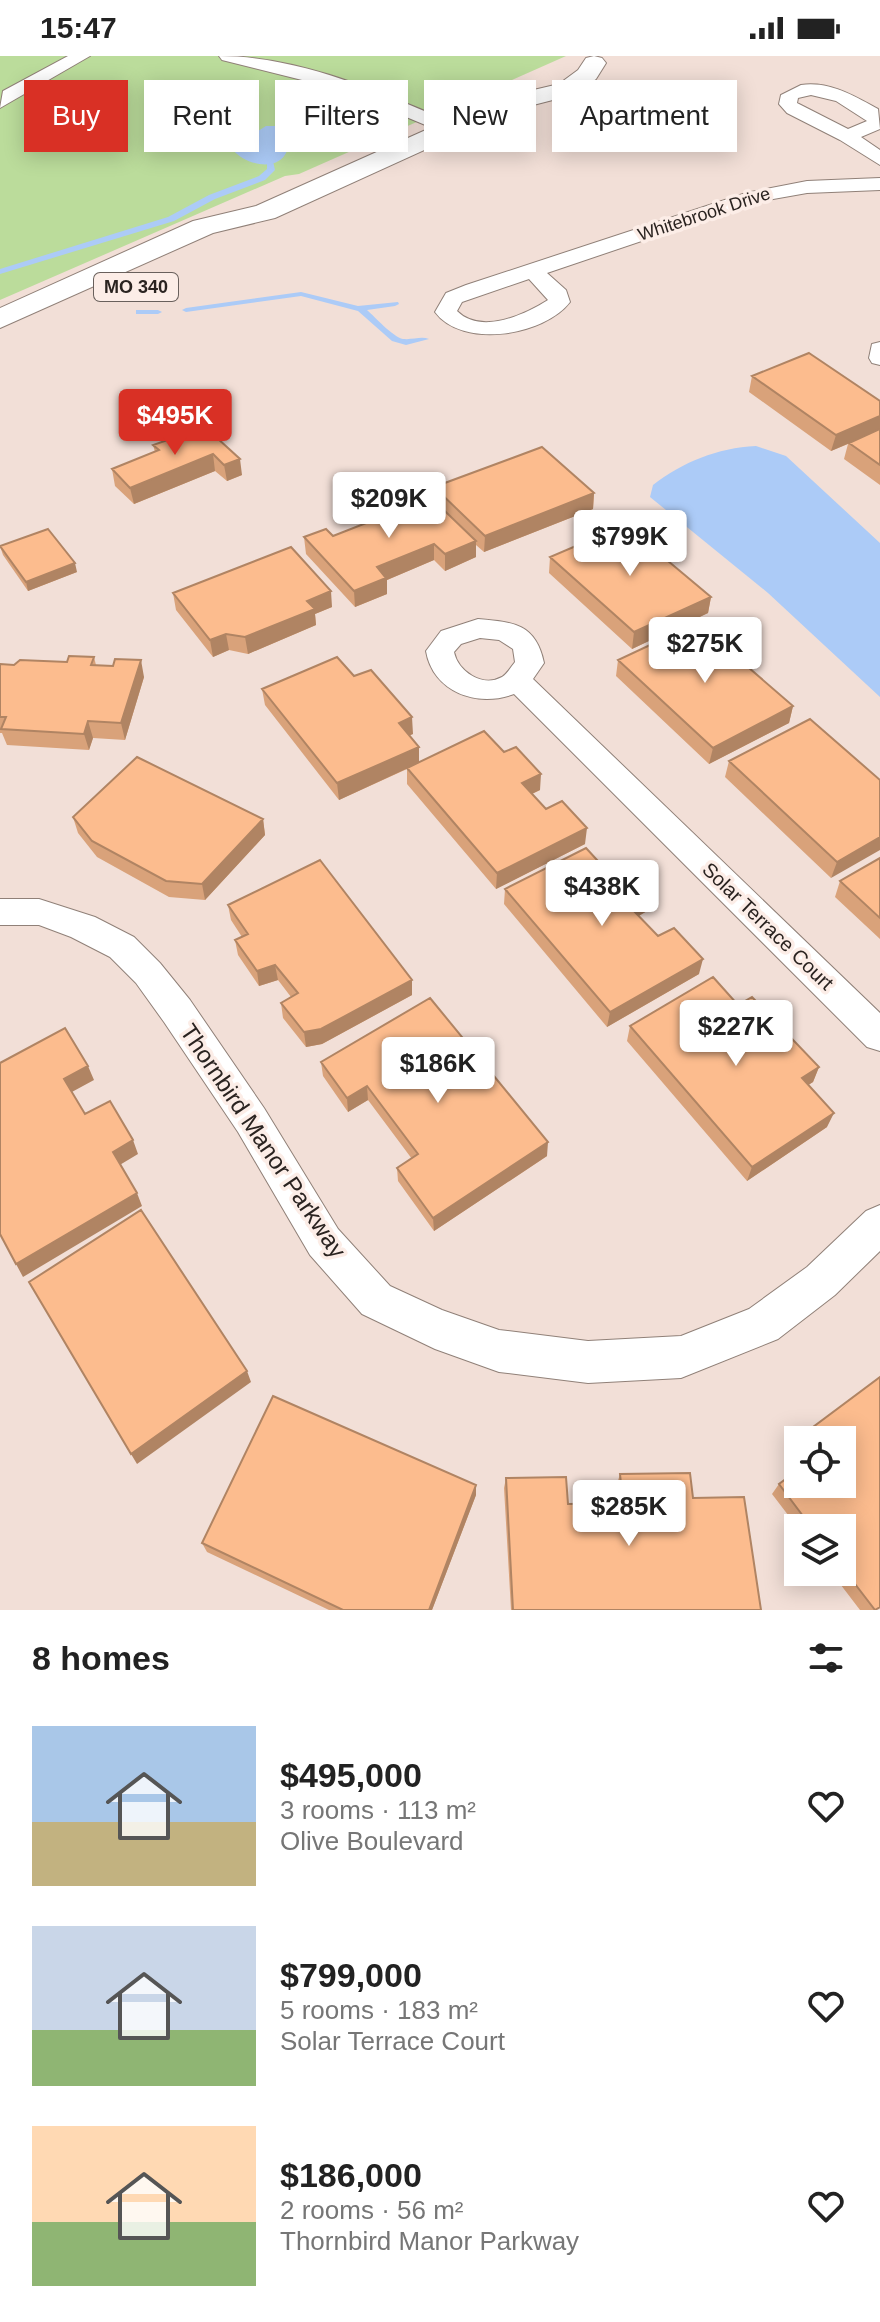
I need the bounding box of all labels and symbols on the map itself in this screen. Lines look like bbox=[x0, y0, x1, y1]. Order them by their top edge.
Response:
street label: Whitebrook Drive bbox=[635, 183, 773, 245]
road number: MO 340 bbox=[94, 273, 178, 301]
pin: $495K bbox=[119, 389, 231, 457]
pin: $209K bbox=[333, 472, 445, 540]
pin: $799K bbox=[574, 510, 686, 578]
pin: $275K bbox=[649, 617, 761, 685]
street label: Solar Terrace Court bbox=[698, 858, 838, 994]
pin: $438K bbox=[546, 860, 658, 928]
pin: $227K bbox=[680, 1000, 792, 1068]
street label: Thornbird Manor Parkway bbox=[175, 1019, 352, 1263]
pin: $186K bbox=[382, 1037, 494, 1105]
pin: $285K bbox=[573, 1480, 685, 1548]

